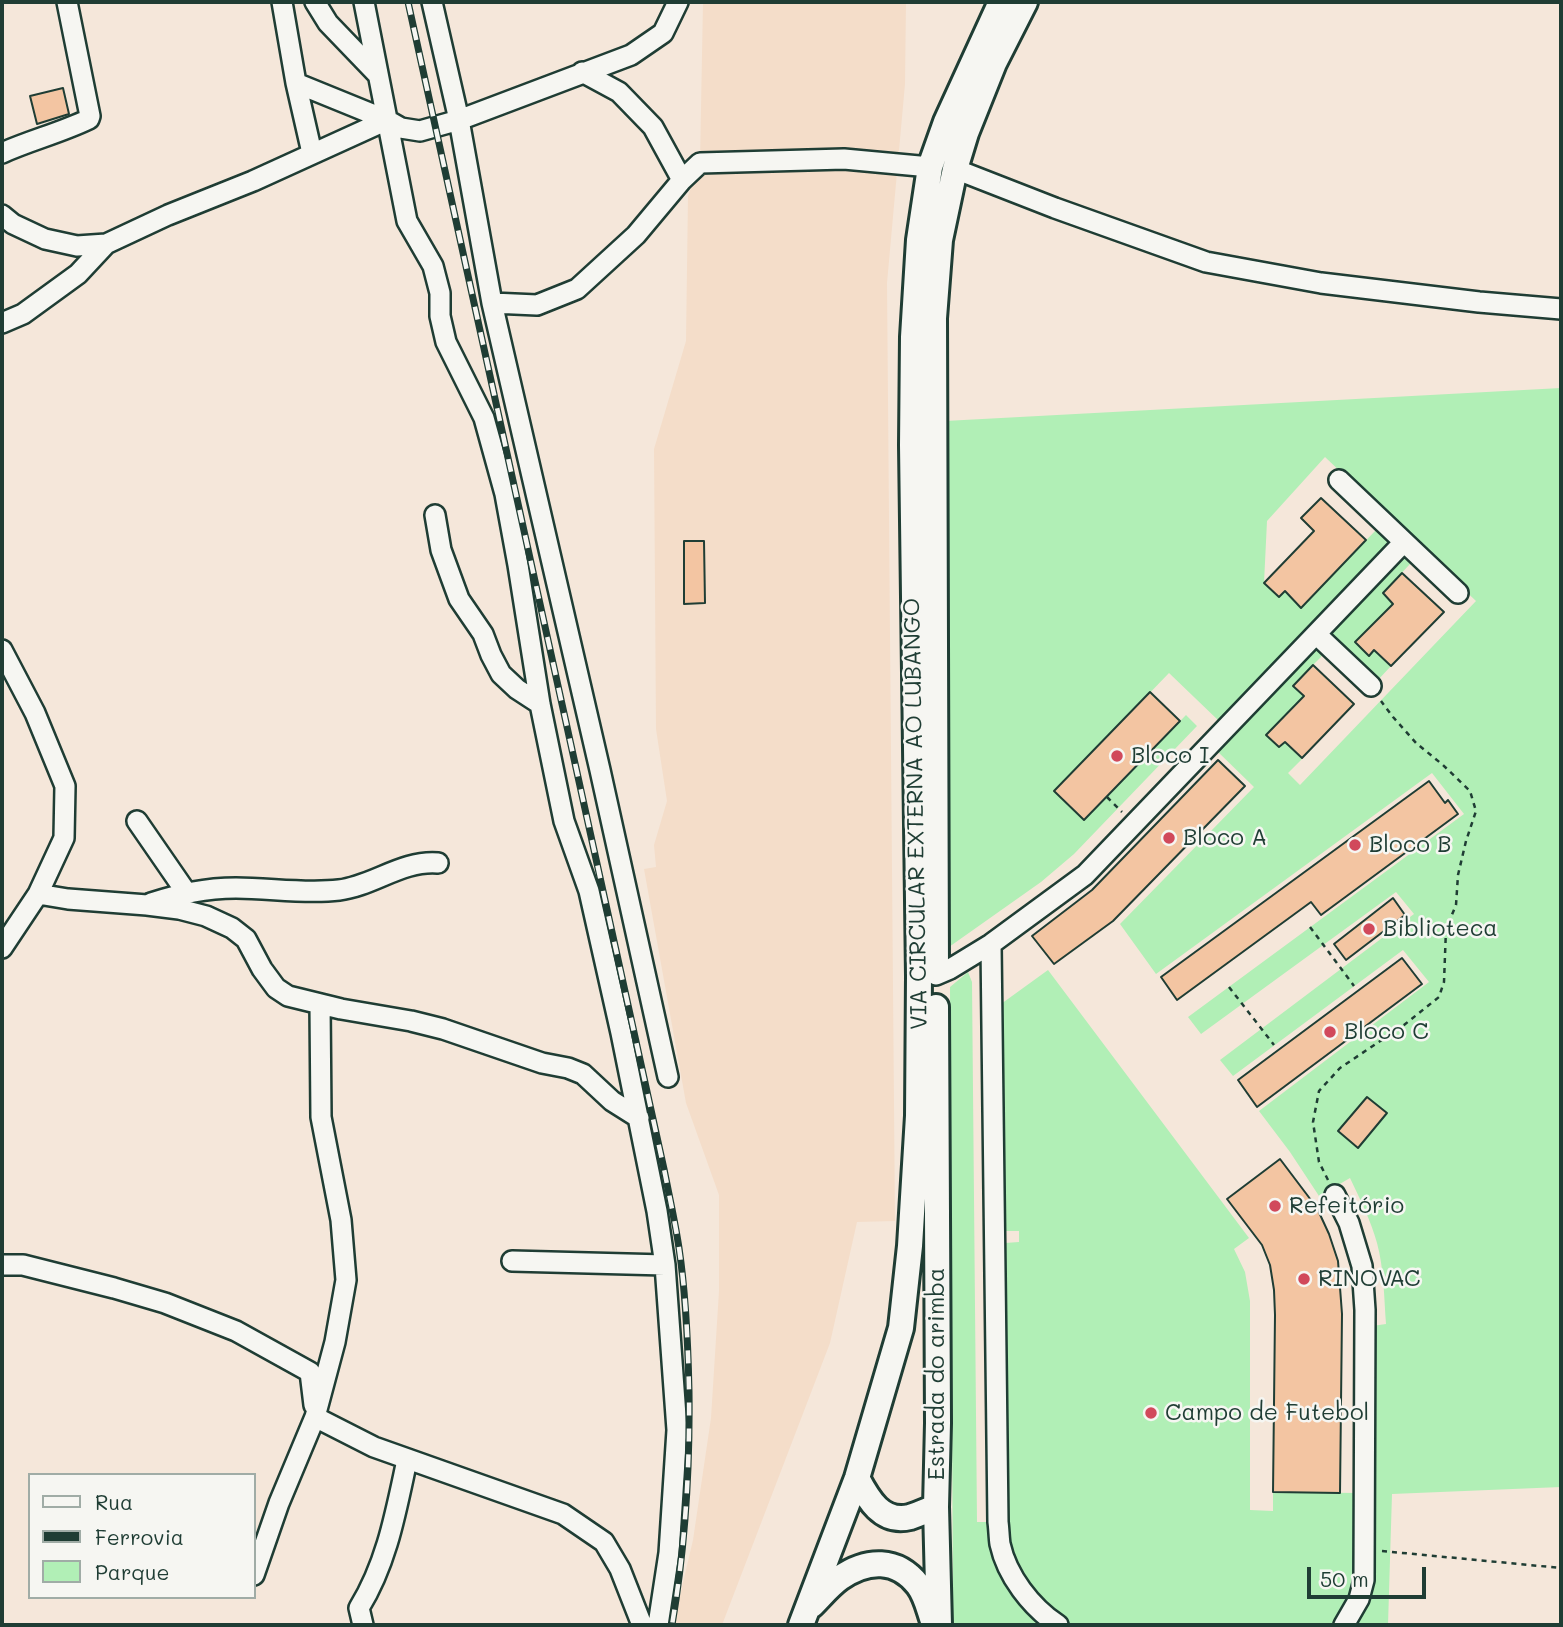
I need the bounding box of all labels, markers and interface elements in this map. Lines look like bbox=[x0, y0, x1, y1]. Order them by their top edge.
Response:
street label: VIA CIRCULAR EXTERNA AO LUBANGO bbox=[898, 598, 934, 1030]
place label: Bloco I bbox=[1131, 742, 1209, 770]
marker: Bloco I bbox=[1109, 748, 1125, 764]
place label: Bloco A bbox=[1183, 824, 1267, 852]
marker: Bloco A bbox=[1161, 830, 1177, 846]
place label: Bloco B bbox=[1369, 831, 1452, 859]
marker: Bloco B bbox=[1347, 837, 1363, 853]
place label: Biblioteca bbox=[1383, 915, 1498, 943]
marker: Biblioteca bbox=[1361, 921, 1377, 937]
place label: Bloco C bbox=[1344, 1018, 1429, 1046]
marker: Bloco C bbox=[1322, 1024, 1338, 1040]
place label: Refeitório bbox=[1289, 1192, 1404, 1220]
marker: Refeitório bbox=[1267, 1198, 1283, 1214]
place label: RINOVAC bbox=[1318, 1265, 1420, 1293]
street label: Estrada do arimba bbox=[923, 1268, 951, 1480]
marker: RINOVAC bbox=[1296, 1271, 1312, 1287]
place label: Campo de Futebol bbox=[1165, 1399, 1369, 1427]
marker: Campo de Futebol bbox=[1143, 1405, 1159, 1421]
legend bbox=[28, 1473, 256, 1599]
text: Rua bbox=[95, 1488, 133, 1515]
text: Ferrovia bbox=[95, 1523, 184, 1550]
scale bar bbox=[1311, 1554, 1430, 1598]
text: Parque bbox=[95, 1558, 169, 1585]
text: 50 m bbox=[1320, 1565, 1369, 1592]

